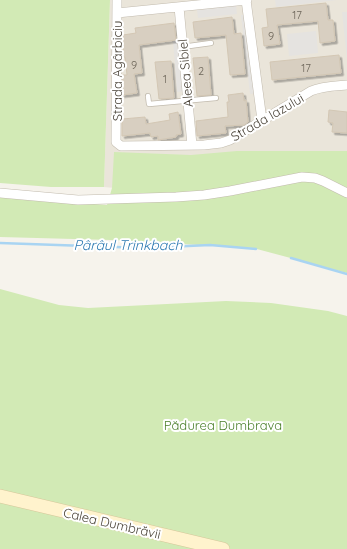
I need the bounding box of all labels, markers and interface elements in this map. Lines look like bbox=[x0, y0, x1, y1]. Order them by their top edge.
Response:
house number: 17 bbox=[292, 8, 302, 22]
street label: Strada Agârbiciu bbox=[109, 21, 125, 121]
house number: 9 bbox=[268, 29, 274, 43]
street label: Aleea Sibiel bbox=[174, 38, 196, 108]
house number: 9 bbox=[131, 58, 137, 72]
house number: 17 bbox=[301, 61, 311, 75]
house number: 2 bbox=[198, 64, 204, 78]
house number: 1 bbox=[163, 72, 167, 86]
street label: Strada Iazului bbox=[228, 90, 306, 144]
water label: Pârâul Trinkbach bbox=[73, 236, 184, 254]
park label: Pădurea Dumbrava bbox=[164, 417, 282, 433]
street label: Calea Dumbrăvii bbox=[62, 504, 162, 542]

